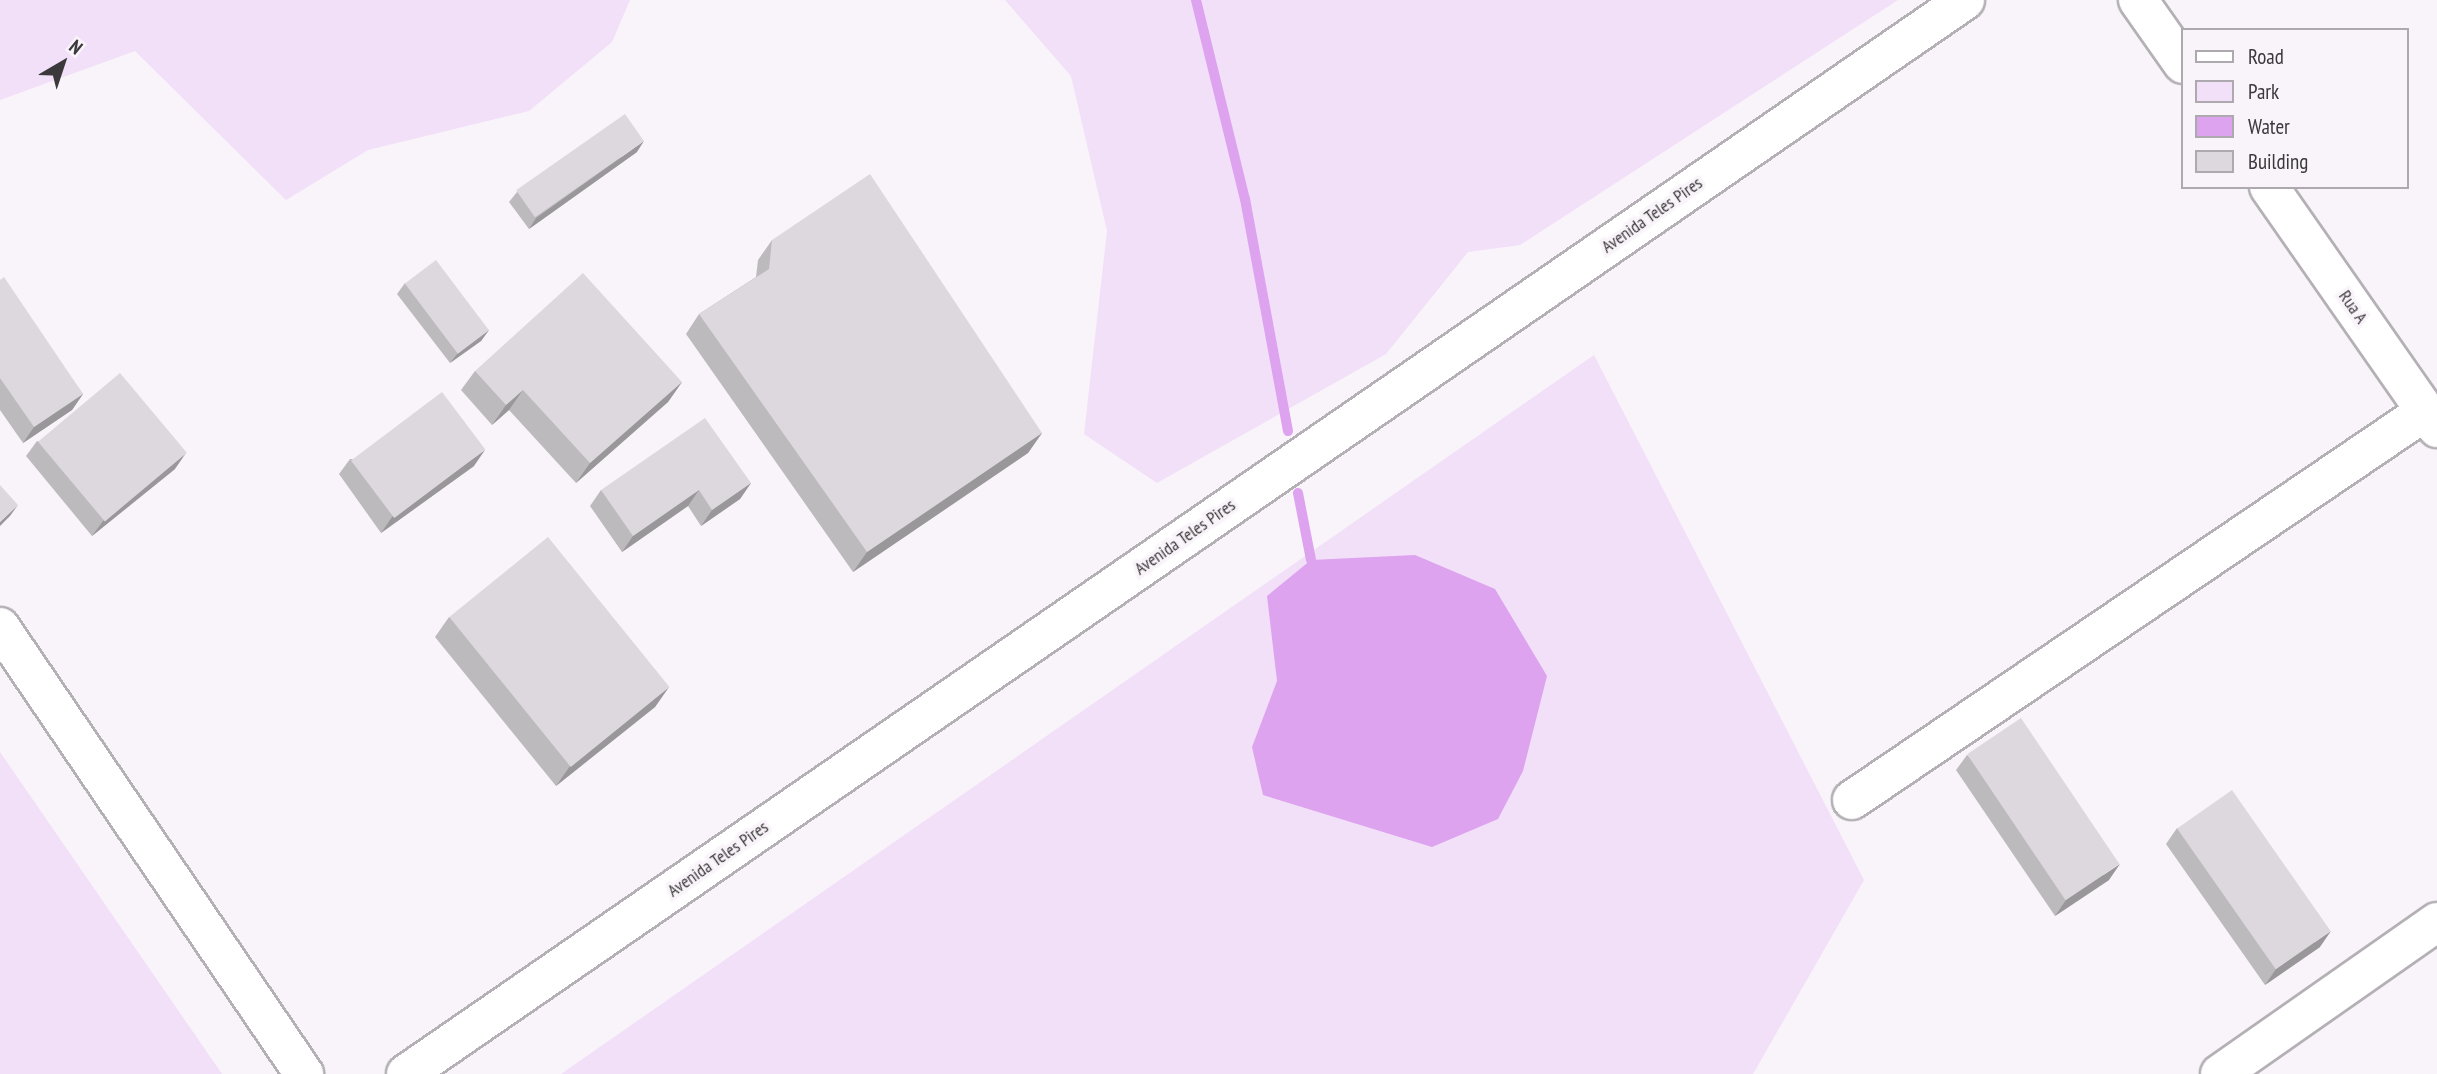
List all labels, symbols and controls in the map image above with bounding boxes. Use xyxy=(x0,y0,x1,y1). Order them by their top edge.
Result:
north arrow xyxy=(28,28,98,98)
legend xyxy=(2182,28,2409,189)
text: N xyxy=(65,34,88,59)
text: Road xyxy=(2248,43,2284,70)
text: Park xyxy=(2248,78,2279,105)
text: Water xyxy=(2248,113,2290,140)
text: Building xyxy=(2248,148,2308,175)
street label: Avenida Teles Pires xyxy=(1597,172,1707,258)
street label: Rua A xyxy=(2334,286,2372,328)
street label: Avenida Teles Pires xyxy=(1130,494,1240,580)
street label: Avenida Teles Pires xyxy=(663,816,773,902)

